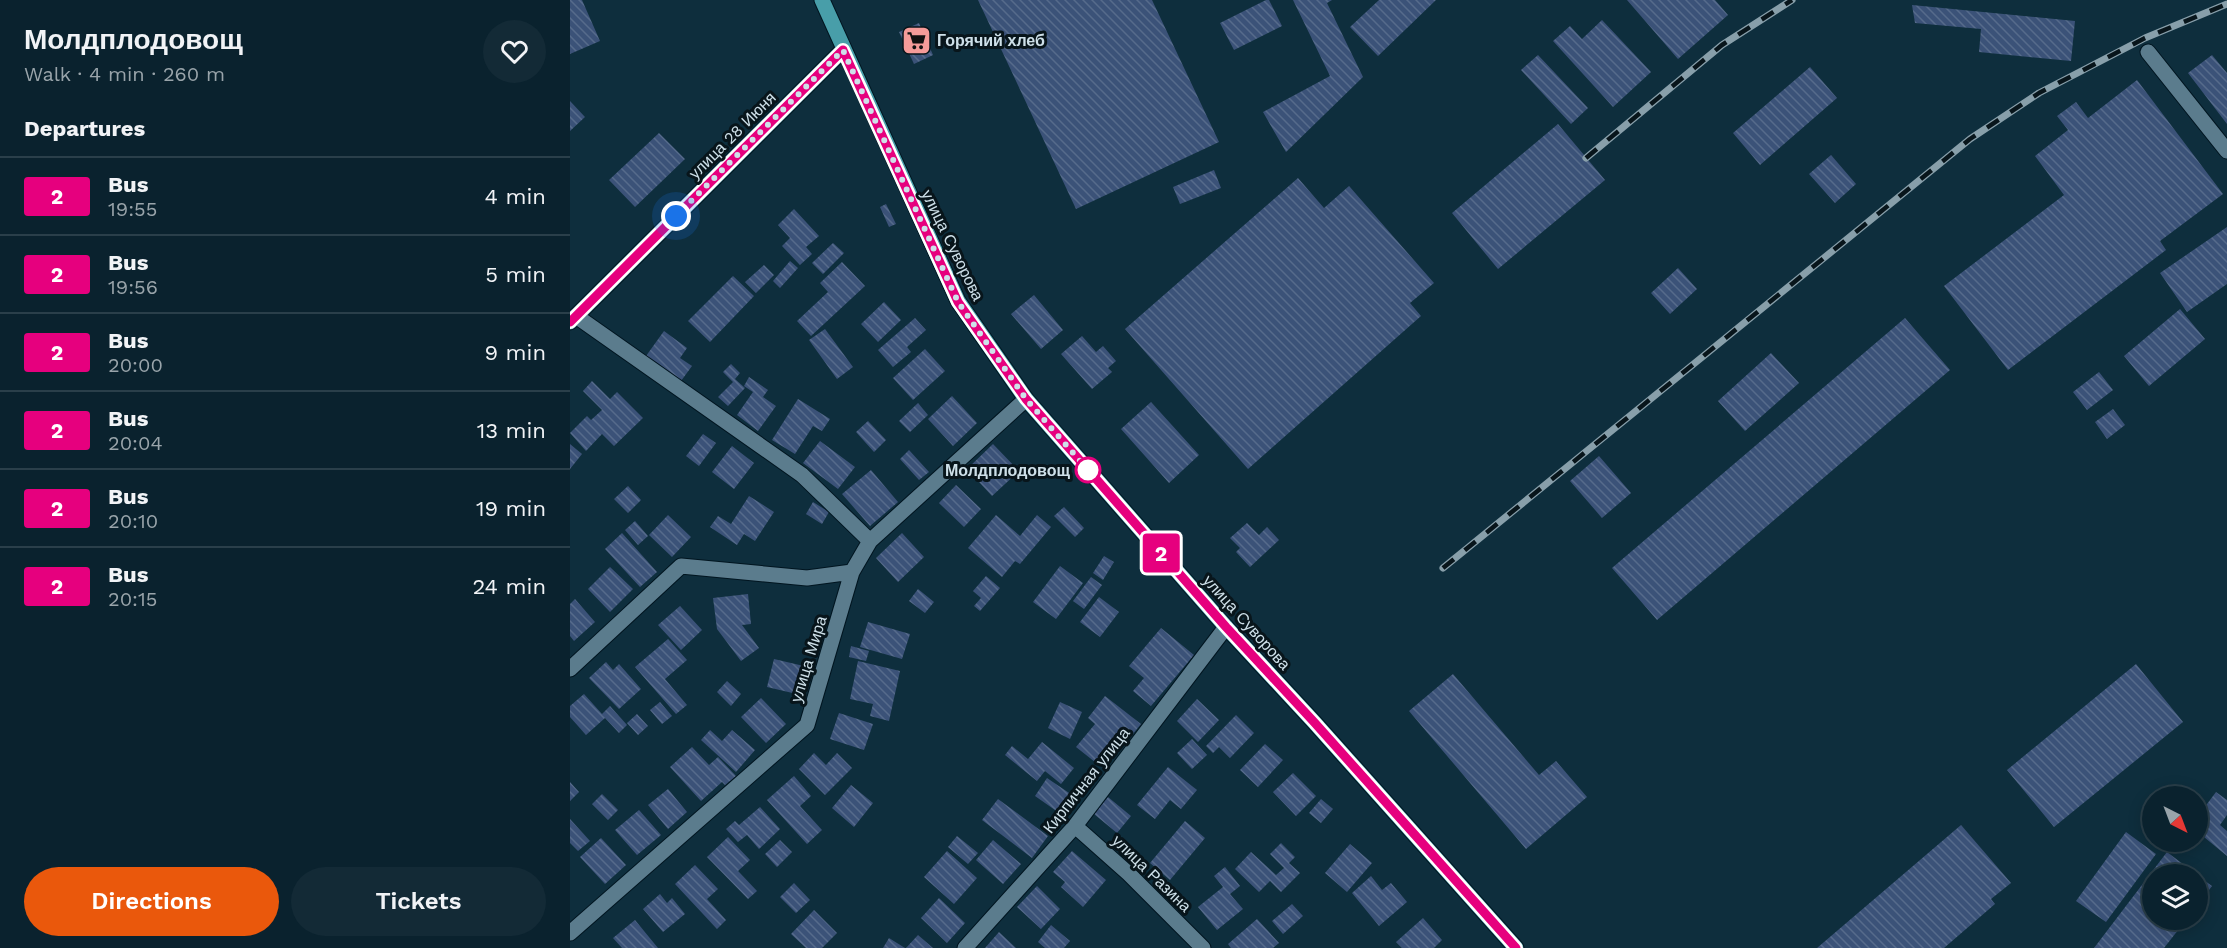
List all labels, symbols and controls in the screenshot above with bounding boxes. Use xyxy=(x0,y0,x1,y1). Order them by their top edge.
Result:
button: heart xyxy=(483,20,546,83)
text: Молдплодовощ xyxy=(24,23,243,56)
supermarket icon: Горячий хлеб xyxy=(900,24,932,56)
place label: Горячий хлеб xyxy=(937,31,1045,50)
text: Walk · 4 min · 260 m xyxy=(24,62,225,86)
street label: улица 28 Июня xyxy=(685,88,780,183)
text: Departures xyxy=(24,116,145,141)
text: Bus xyxy=(108,172,148,197)
text: 2 xyxy=(51,184,63,209)
text: 4 min xyxy=(485,184,546,209)
street label: улица Суворова xyxy=(917,187,988,304)
text: 19:55 xyxy=(108,197,157,221)
your location xyxy=(661,201,691,231)
text: Bus xyxy=(108,250,148,275)
text: 2 xyxy=(51,262,63,287)
text: 5 min xyxy=(485,262,546,287)
text: 19:56 xyxy=(108,275,158,299)
text: Bus xyxy=(108,328,148,353)
text: 2 xyxy=(51,340,63,365)
text: 9 min xyxy=(484,340,546,365)
text: 20:00 xyxy=(108,353,163,377)
text: Bus xyxy=(108,406,148,431)
text: 2 xyxy=(51,418,63,443)
text: 13 min xyxy=(477,418,546,443)
text: 20:04 xyxy=(108,431,163,455)
marker: Молдплодовощ xyxy=(1075,457,1101,483)
place label: Молдплодовощ xyxy=(945,461,1071,480)
text: Bus xyxy=(108,484,148,509)
text: 2 xyxy=(51,496,63,521)
text: 19 min xyxy=(476,496,546,521)
text: 20:10 xyxy=(108,509,158,533)
line badge: 2 xyxy=(1142,534,1180,572)
text: 2 xyxy=(1155,541,1167,566)
text: Bus xyxy=(108,562,148,587)
street label: улица Суворова xyxy=(1199,571,1294,674)
text: 2 xyxy=(51,574,63,599)
text: 24 min xyxy=(472,574,546,599)
text: 20:15 xyxy=(108,587,157,611)
street label: улица Мира xyxy=(786,613,831,705)
street label: Кирпичная улица xyxy=(1039,724,1134,837)
north arrow xyxy=(2142,786,2208,852)
map controls xyxy=(2142,786,2208,930)
street label: улица Разина xyxy=(1108,831,1195,916)
button: layers xyxy=(2142,864,2208,930)
button: Directions xyxy=(24,867,279,936)
button: Tickets xyxy=(291,867,546,936)

